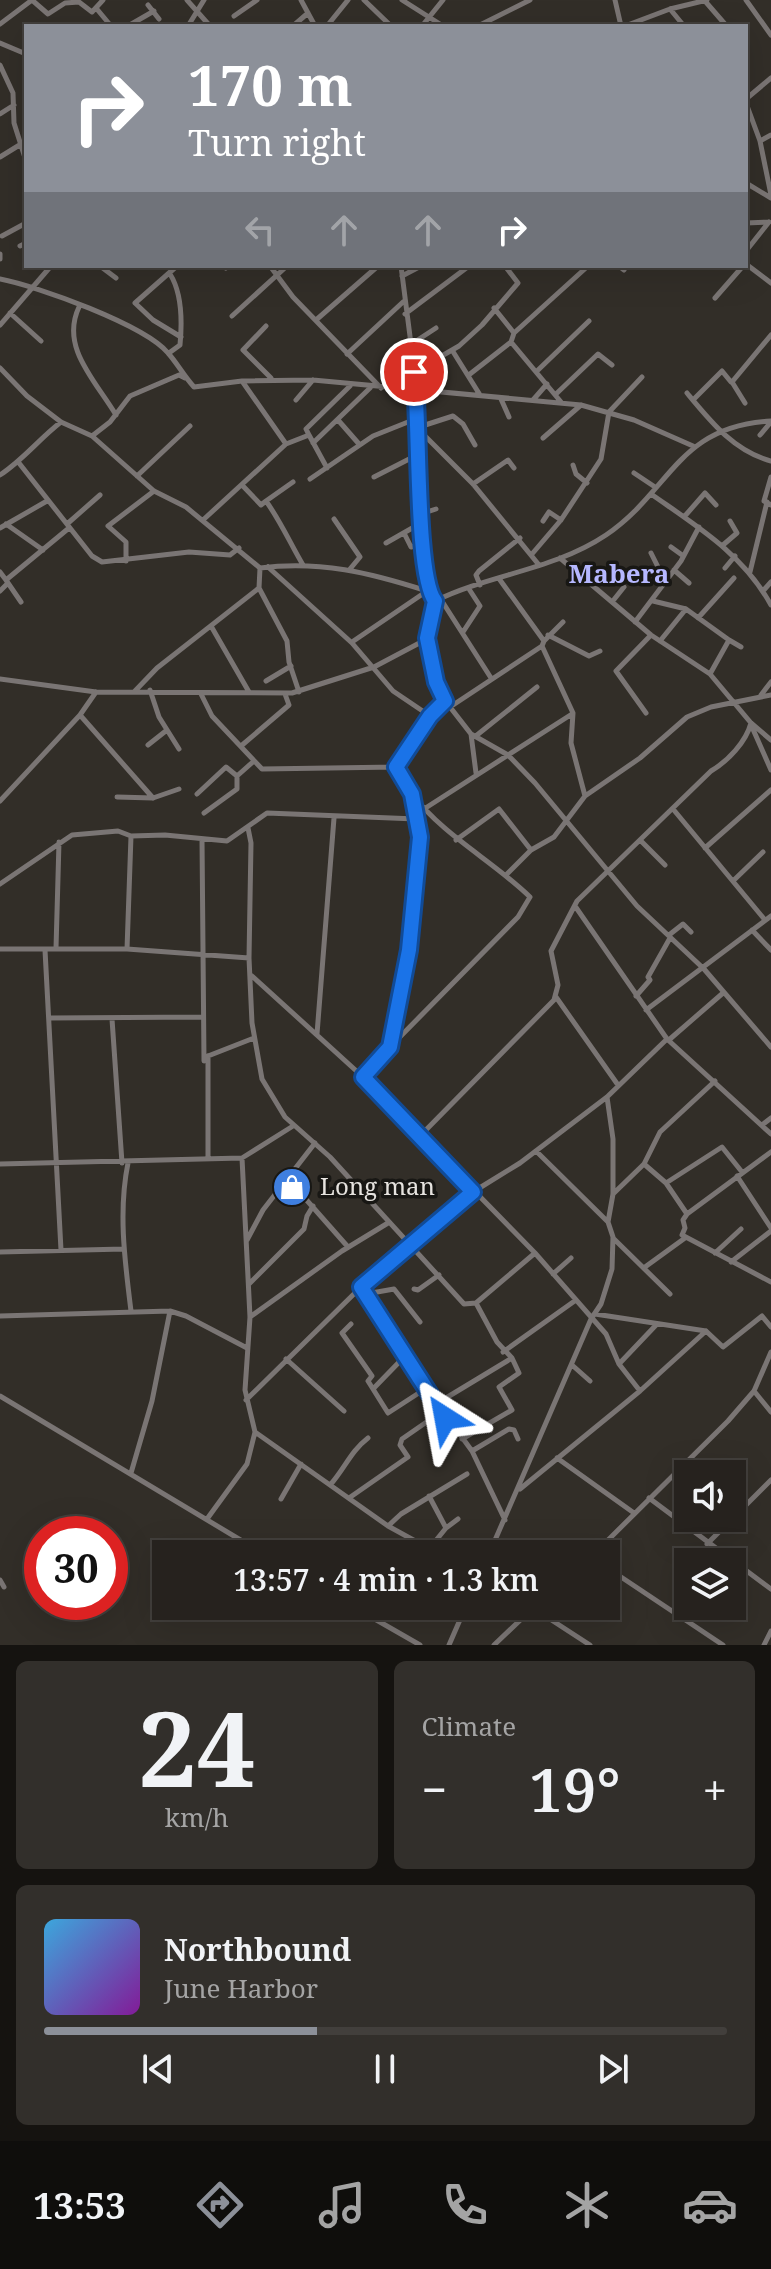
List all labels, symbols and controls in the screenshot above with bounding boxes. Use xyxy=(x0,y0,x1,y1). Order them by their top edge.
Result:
text: 170 m xyxy=(188,46,353,122)
icon: right xyxy=(56,56,160,160)
text: Turn right xyxy=(188,118,366,167)
icon: left xyxy=(238,208,282,252)
icon: ahead xyxy=(322,208,366,252)
icon: ahead xyxy=(406,208,450,252)
icon: right xyxy=(490,208,534,252)
pin xyxy=(380,338,448,406)
icon: arrive xyxy=(392,350,436,394)
district label: Mabera xyxy=(569,555,669,591)
shop icon: Long man xyxy=(271,1166,313,1208)
place label: Long man xyxy=(320,1169,435,1202)
position arrow xyxy=(403,1376,487,1460)
map controls xyxy=(674,1460,746,1620)
button: sound xyxy=(674,1460,746,1532)
speed limit sign: 30 xyxy=(24,1516,128,1620)
button: layers xyxy=(674,1548,746,1620)
text: 13:57 · 4 min · 1.3 km xyxy=(233,1559,539,1600)
text: 24 xyxy=(138,1676,256,1817)
text: Climate xyxy=(422,1708,516,1744)
text: 19° xyxy=(529,1748,620,1830)
text: − xyxy=(422,1759,447,1819)
text: + xyxy=(702,1759,727,1819)
text: km/h xyxy=(165,1799,229,1835)
text: Northbound xyxy=(164,1929,351,1970)
text: June Harbor xyxy=(164,1970,318,2006)
icon: previous xyxy=(136,2047,180,2091)
icon: pause xyxy=(363,2047,407,2091)
icon: next xyxy=(591,2047,635,2091)
icon: directions xyxy=(192,2177,248,2233)
icon: music xyxy=(314,2177,370,2233)
icon: phone xyxy=(437,2177,493,2233)
icon: climate xyxy=(559,2177,615,2233)
icon: car xyxy=(682,2177,738,2233)
text: 13:53 xyxy=(33,2181,126,2230)

